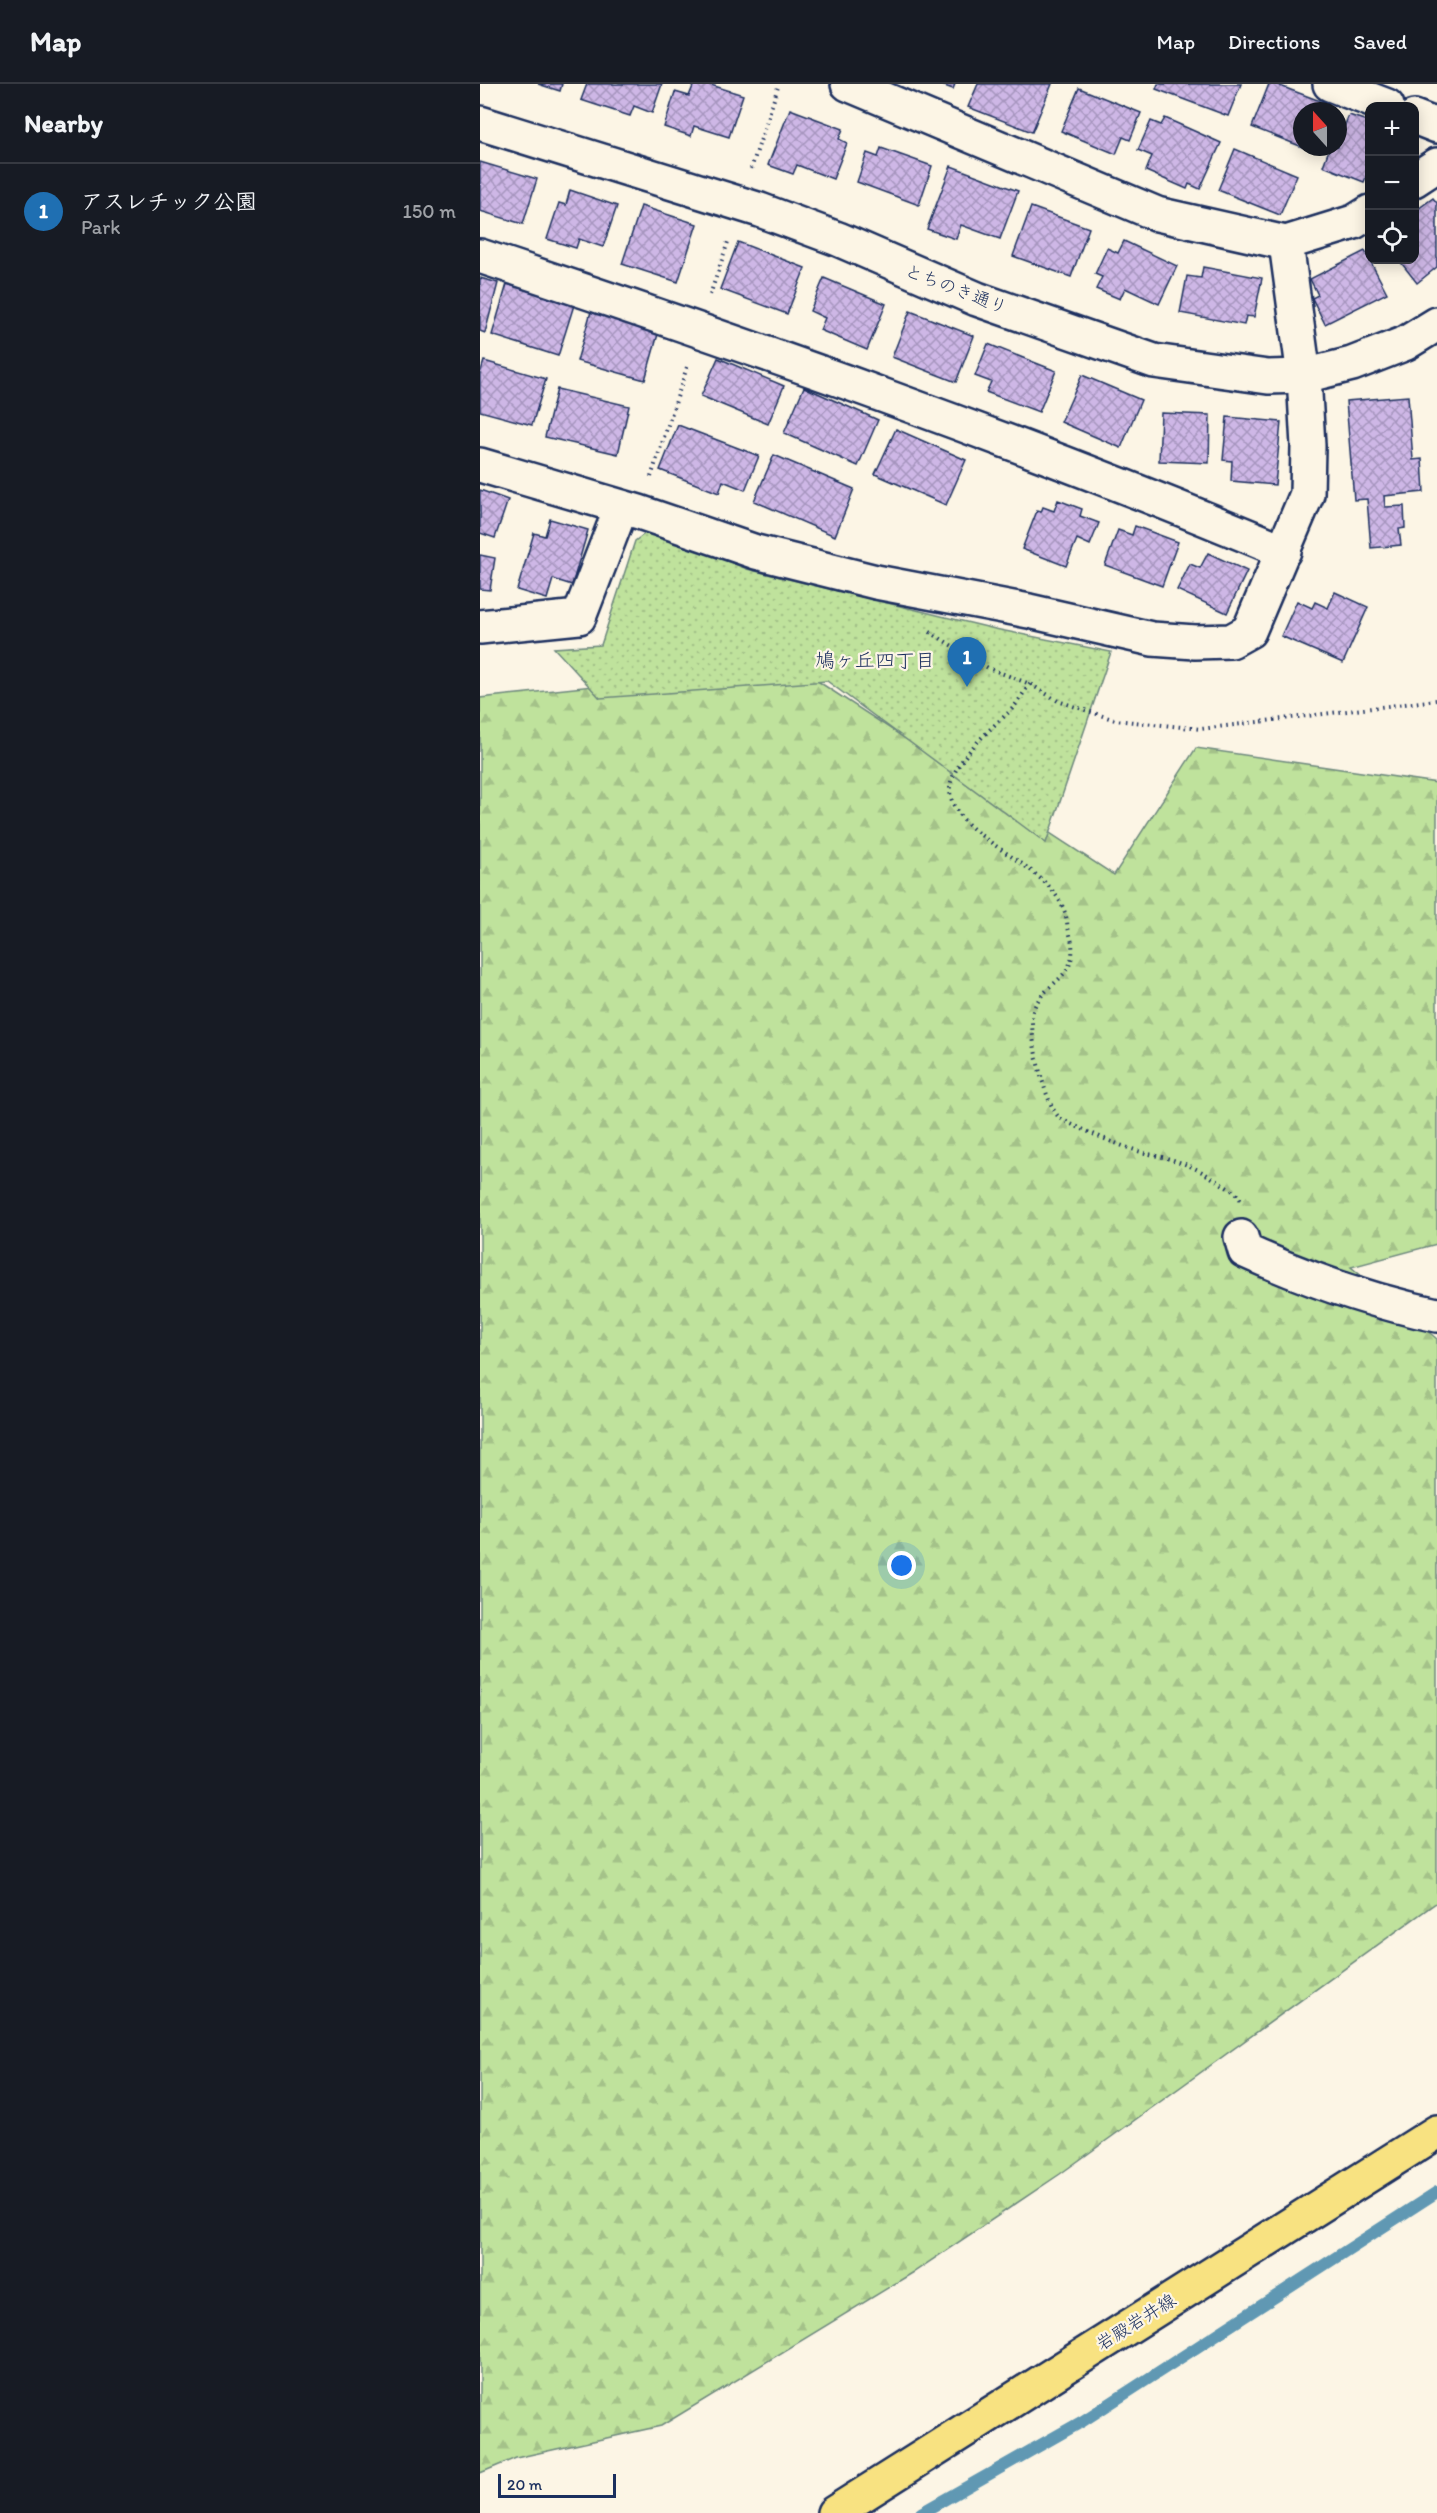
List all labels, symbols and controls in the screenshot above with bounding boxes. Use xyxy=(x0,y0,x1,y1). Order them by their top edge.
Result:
text: Map xyxy=(30,24,81,58)
text: Map xyxy=(1157,29,1195,54)
text: Directions xyxy=(1228,29,1320,54)
text: Saved xyxy=(1353,29,1407,54)
north arrow xyxy=(1293,102,1347,156)
map controls xyxy=(1365,102,1419,264)
button: + xyxy=(1365,102,1419,156)
text: Nearby xyxy=(24,107,103,139)
button: − xyxy=(1365,156,1419,210)
text: アスレチック公園 xyxy=(81,188,257,215)
text: 1 xyxy=(39,199,48,223)
text: 150 m xyxy=(403,199,456,223)
button: locate xyxy=(1365,210,1419,264)
text: Park xyxy=(81,215,120,239)
street label: とちのき通り xyxy=(902,259,1010,319)
pin: 1 xyxy=(948,638,986,687)
district label: 鳩ヶ丘四丁目 xyxy=(815,648,935,672)
your location xyxy=(887,1551,916,1580)
street label: 岩殿岩井線 xyxy=(1092,2289,1180,2355)
scale bar xyxy=(498,2471,616,2498)
text: 20 m xyxy=(507,2475,542,2494)

